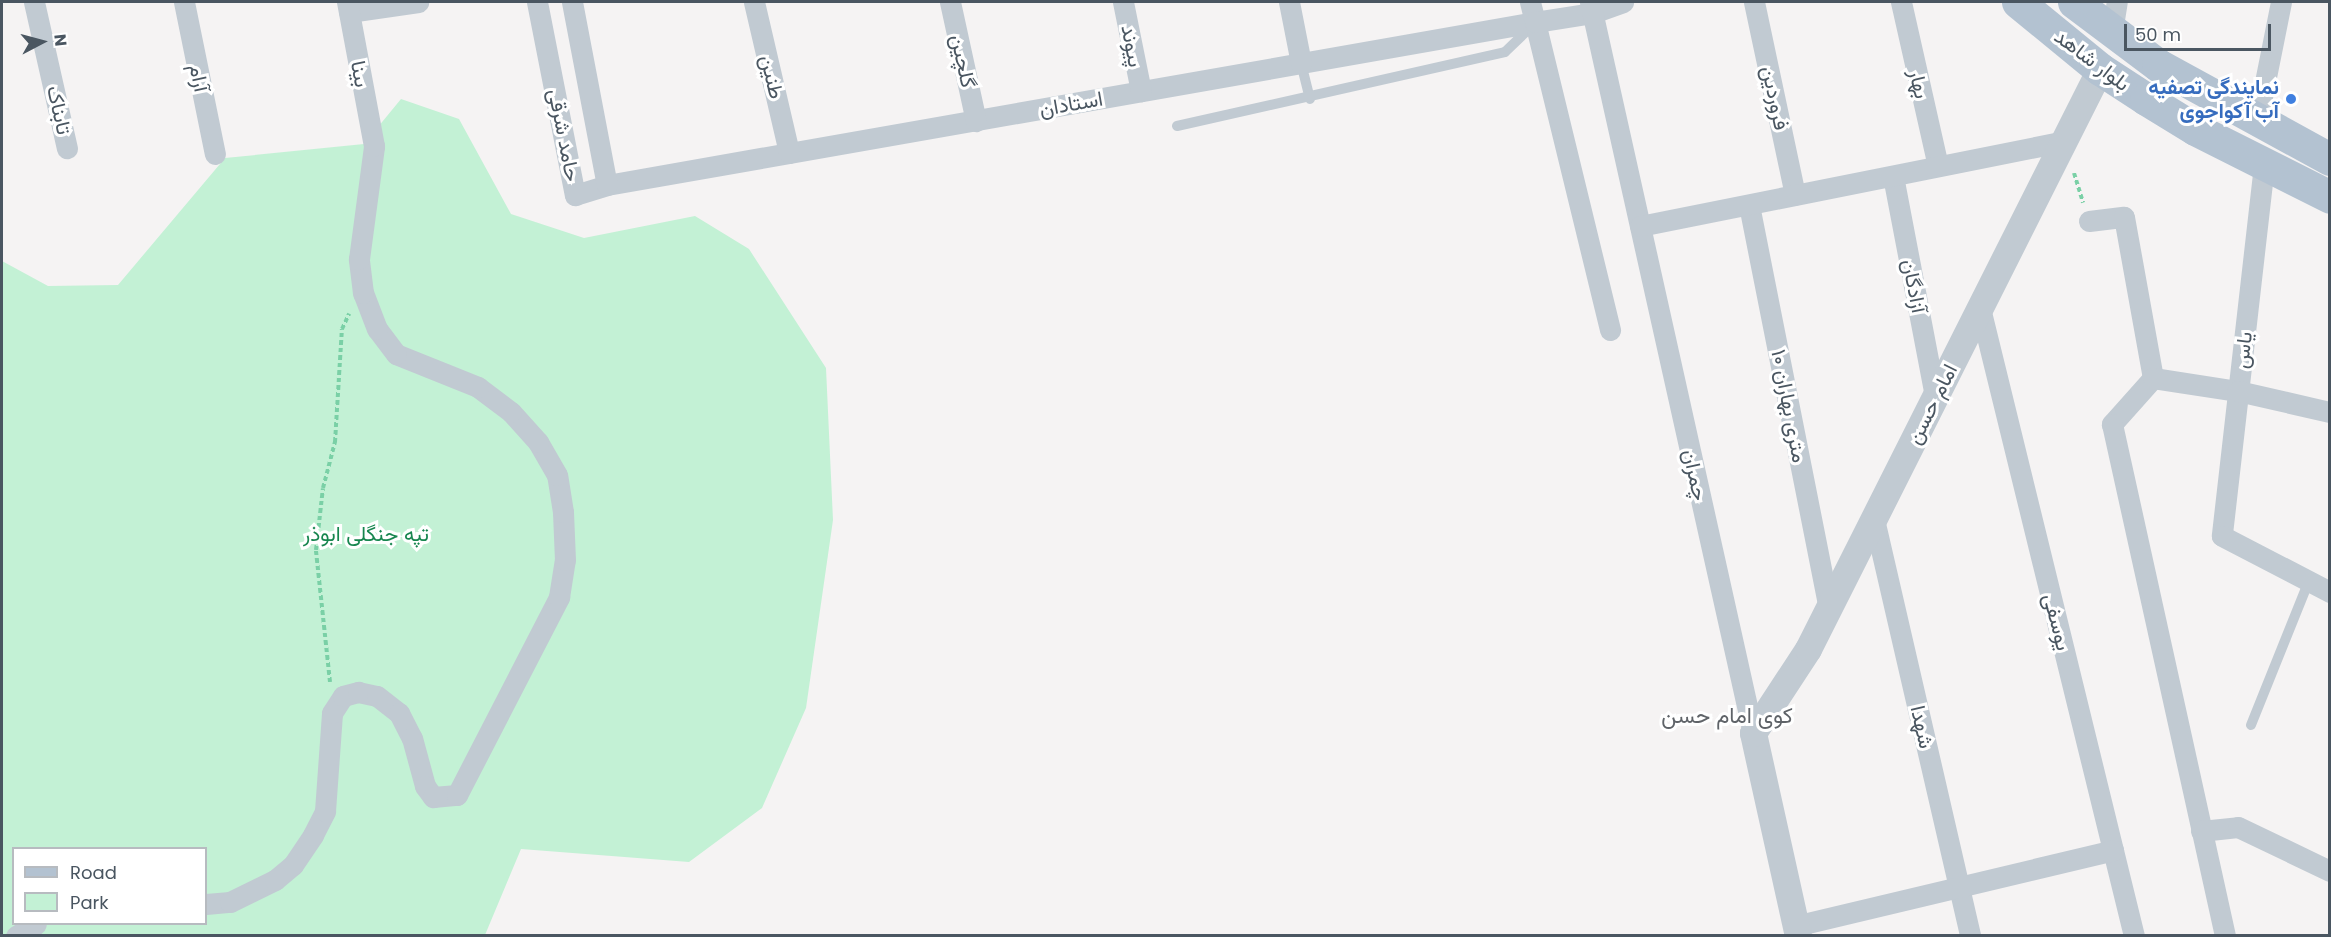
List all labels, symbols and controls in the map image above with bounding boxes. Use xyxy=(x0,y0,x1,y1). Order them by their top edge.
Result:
north arrow xyxy=(12,12,72,72)
scale bar xyxy=(2127,12,2274,50)
text: 50 m xyxy=(2135,22,2181,47)
street label: پیوند xyxy=(1116,23,1148,69)
street label: بلوار شاهد xyxy=(2049,24,2135,96)
street label: گلچین xyxy=(945,32,981,90)
text: N xyxy=(48,33,72,47)
street label: طنین xyxy=(755,53,789,101)
street label: بینا xyxy=(345,59,375,89)
street label: آرام xyxy=(184,62,214,94)
street label: فروردین xyxy=(1756,64,1794,132)
street label: بهار xyxy=(1903,67,1935,101)
place label: نمایندگی تصفیه آب آکواجوی xyxy=(2148,74,2279,124)
street label: تابناک xyxy=(41,83,77,137)
street label: حامد شرقی xyxy=(543,86,585,184)
street label: استادان xyxy=(1037,86,1105,122)
marker: نمایندگی تصفیه آب آکواجوی xyxy=(2284,92,2298,106)
street label: آزادگان xyxy=(1896,257,1932,315)
street label: یاس xyxy=(2228,330,2258,370)
street label: ۱۰ متری بهاران xyxy=(1766,347,1812,465)
street label: امام حسن xyxy=(1901,360,1963,448)
street label: چمران xyxy=(1677,447,1713,503)
park label: تپه جنگلی ابوذر xyxy=(303,521,429,547)
street label: یوسفی xyxy=(2038,591,2076,653)
district label: کوی امام حسن xyxy=(1661,703,1793,729)
street label: شهدا xyxy=(1905,703,1939,751)
legend xyxy=(12,847,207,925)
text: Road xyxy=(70,860,117,885)
text: Park xyxy=(70,890,109,915)

